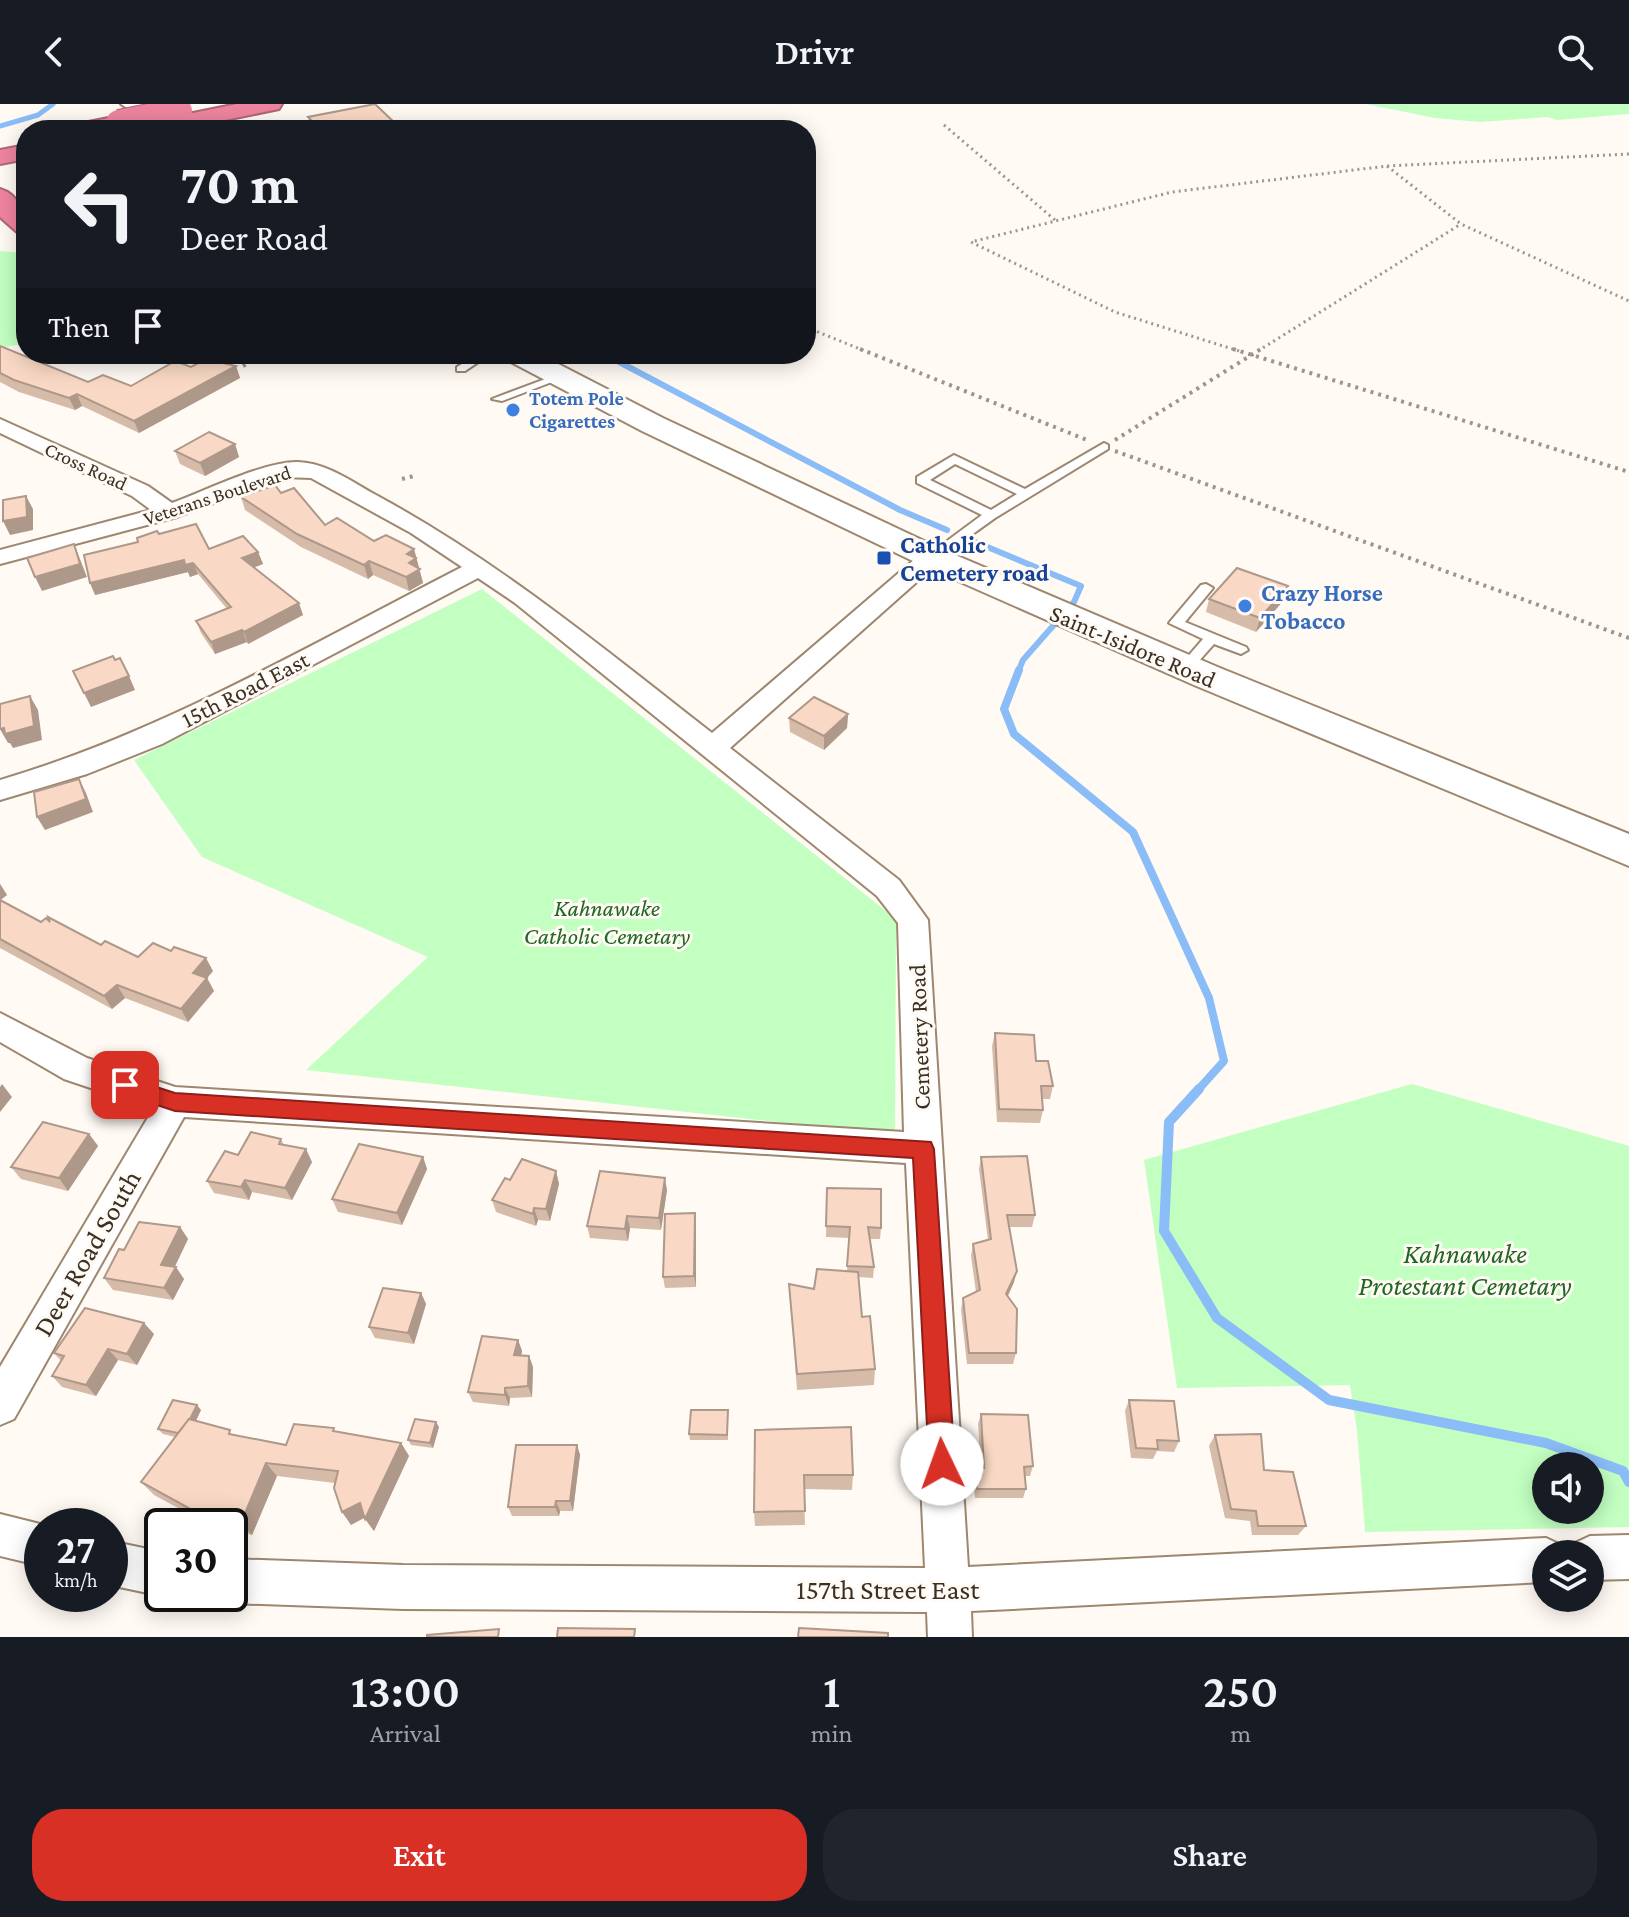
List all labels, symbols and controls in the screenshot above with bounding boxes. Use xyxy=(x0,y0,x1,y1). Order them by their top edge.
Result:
icon: back xyxy=(32,30,76,74)
icon: search xyxy=(1553,30,1597,74)
text: Drivr xyxy=(775,32,854,72)
icon: left xyxy=(48,152,152,256)
text: 70 m xyxy=(180,153,299,215)
text: Deer Road xyxy=(180,218,328,258)
icon: arrive xyxy=(126,304,170,348)
text: Then xyxy=(48,310,110,343)
place label: Totem Pole Cigarettes xyxy=(529,387,624,432)
marker: Totem Pole Cigarettes xyxy=(504,401,522,419)
street label: Cross Road xyxy=(41,437,131,495)
street label: Veterans Boulevard xyxy=(140,461,294,529)
place label: Catholic Cemetery road xyxy=(900,531,1049,586)
marker: Catholic Cemetery road xyxy=(875,549,893,567)
place label: Crazy Horse Tobacco xyxy=(1261,579,1383,634)
marker: Crazy Horse Tobacco xyxy=(1236,597,1254,615)
street label: Saint-Isidore Road xyxy=(1046,599,1220,693)
street label: 15th Road East xyxy=(177,645,314,733)
park label: Kahnawake Catholic Cemetary xyxy=(524,894,690,949)
street label: Cemetery Road xyxy=(903,963,935,1110)
pin xyxy=(91,1051,159,1119)
icon: arrive xyxy=(103,1063,147,1107)
street label: Deer Road South xyxy=(27,1164,147,1342)
park label: Kahnawake Protestant Cemetary xyxy=(1358,1238,1572,1301)
position arrow xyxy=(900,1422,984,1506)
map controls xyxy=(1532,1452,1604,1612)
button: sound xyxy=(1532,1452,1604,1524)
speed limit sign: 30 xyxy=(144,1508,248,1612)
text: 27 xyxy=(57,1527,95,1572)
button: layers xyxy=(1532,1540,1604,1612)
text: km/h xyxy=(54,1569,98,1591)
street label: 157th Street East xyxy=(796,1574,980,1605)
text: 13:00 xyxy=(351,1664,460,1717)
text: 1 xyxy=(823,1664,840,1717)
text: 250 xyxy=(1203,1664,1278,1717)
text: Arrival xyxy=(370,1719,441,1748)
text: min xyxy=(811,1719,852,1748)
text: m xyxy=(1230,1719,1251,1748)
button: Exit xyxy=(32,1809,807,1901)
button: Share xyxy=(823,1809,1597,1901)

